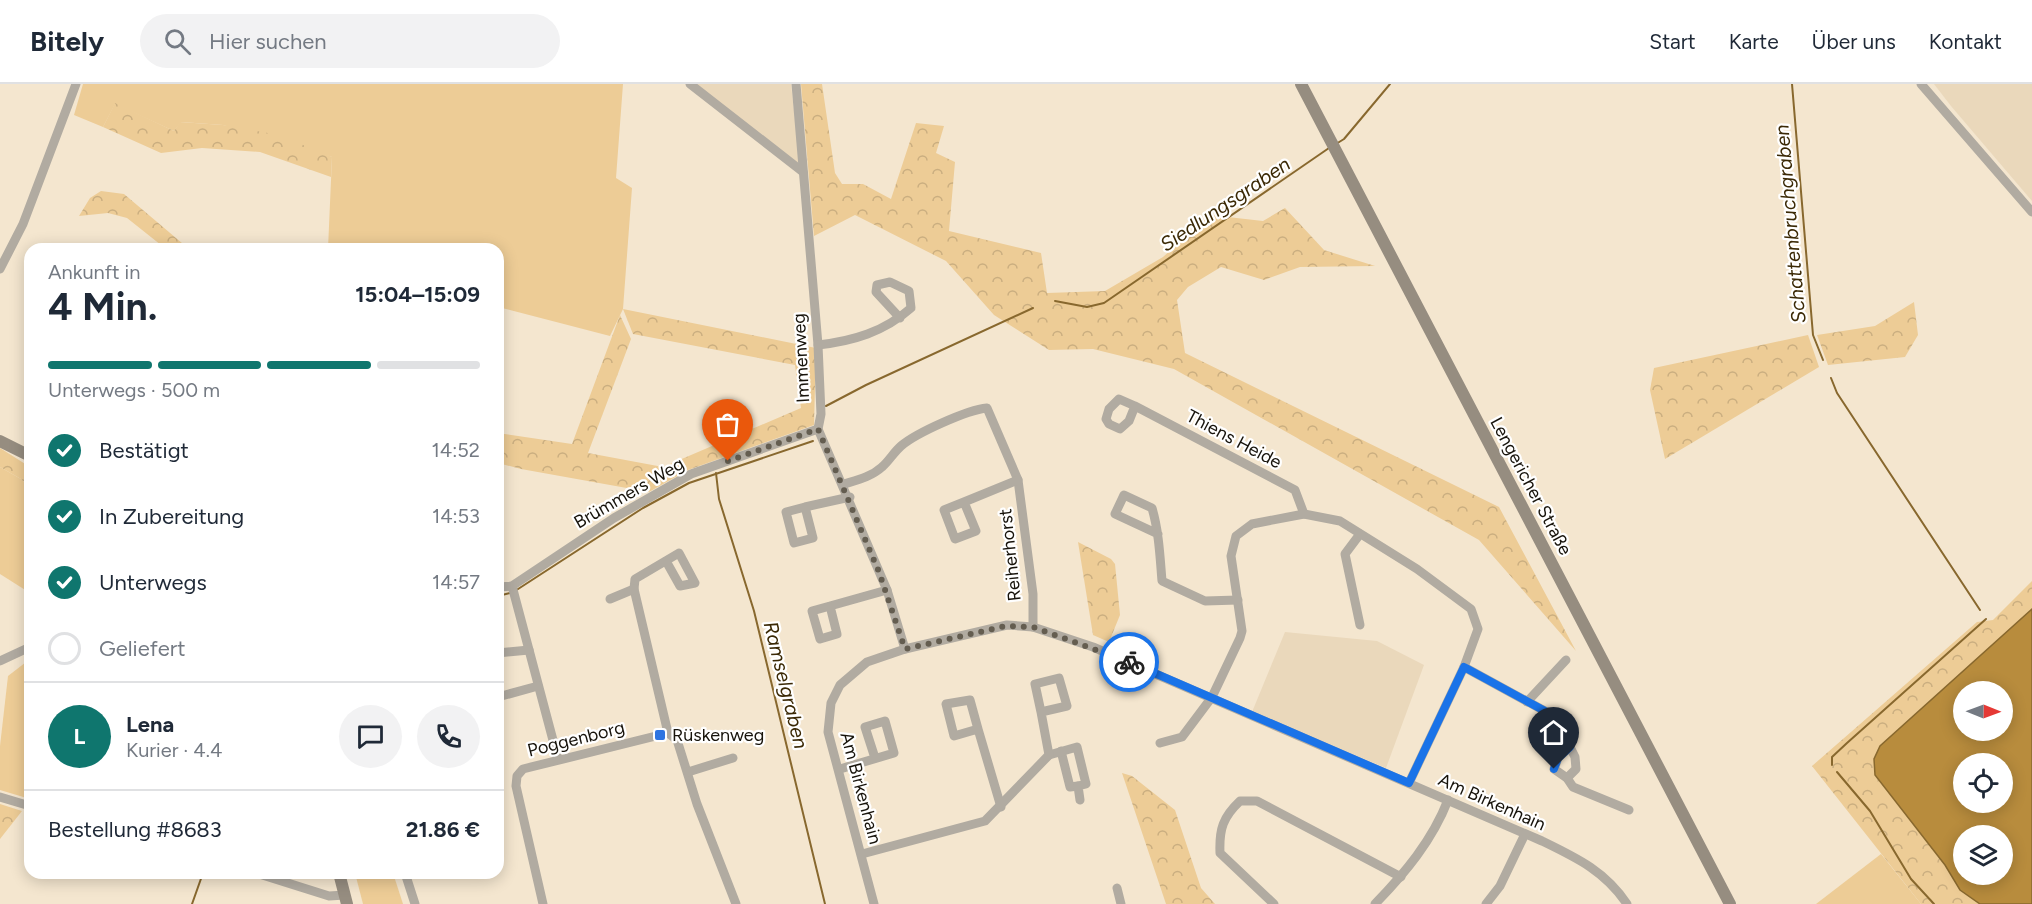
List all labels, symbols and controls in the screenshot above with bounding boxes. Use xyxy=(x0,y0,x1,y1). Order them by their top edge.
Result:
search box xyxy=(140,14,560,68)
text: Bitely xyxy=(30,24,104,58)
icon: search xyxy=(161,25,194,58)
text: Hier suchen xyxy=(209,28,327,55)
text: Start xyxy=(1649,29,1696,54)
text: Karte xyxy=(1729,29,1779,54)
text: Über uns xyxy=(1812,29,1896,54)
text: Kontakt xyxy=(1929,29,2002,54)
water label: Schattenbruchgraben xyxy=(1769,124,1811,324)
water label: Siedlungsgraben xyxy=(1155,152,1295,256)
text: Ankunft in xyxy=(48,260,140,284)
text: 15:04–15:09 xyxy=(355,281,480,308)
text: 4 Min. xyxy=(48,283,157,330)
street label: Immenweg xyxy=(788,313,814,403)
text: Unterwegs · 500 m xyxy=(48,378,220,402)
pin xyxy=(702,399,753,461)
street label: Thiens Heide xyxy=(1183,405,1286,473)
icon: bag xyxy=(711,408,744,441)
street label: Lengericher Straße xyxy=(1485,413,1577,559)
icon: check xyxy=(48,434,81,467)
text: Bestätigt xyxy=(99,437,189,464)
text: 14:52 xyxy=(432,438,480,462)
street label: Brümmers Weg xyxy=(570,453,688,533)
icon: check xyxy=(48,500,81,533)
text: In Zubereitung xyxy=(99,503,244,530)
text: 14:53 xyxy=(432,504,480,528)
street label: Reiherhorst xyxy=(994,507,1026,602)
icon: check xyxy=(48,566,81,599)
text: Unterwegs xyxy=(99,569,207,596)
text: 14:57 xyxy=(432,570,480,594)
water label: Ramselgraben xyxy=(759,619,813,751)
courier xyxy=(1099,632,1159,692)
text: Geliefert xyxy=(99,635,186,662)
icon: bike xyxy=(1113,646,1146,679)
north arrow xyxy=(1953,681,2013,741)
map controls xyxy=(1953,681,2013,885)
button: chat xyxy=(339,705,402,768)
button: phone xyxy=(417,705,480,768)
pin xyxy=(1528,707,1579,769)
text: Lena xyxy=(126,711,174,738)
street label: Poggenborg xyxy=(525,716,627,762)
icon: home xyxy=(1537,716,1570,749)
text: L xyxy=(74,723,85,750)
place label: Rüskenweg xyxy=(672,724,764,746)
marker: Rüskenweg xyxy=(653,728,667,742)
street label: Am Birkenhain xyxy=(835,730,887,846)
text: Kurier · 4.4 xyxy=(126,738,222,762)
button: locate xyxy=(1953,753,2013,813)
street label: Am Birkenhain xyxy=(1435,769,1549,835)
text: Bestellung #8683 xyxy=(48,816,222,843)
text: 21.86 € xyxy=(406,816,480,843)
button: layers xyxy=(1953,825,2013,885)

